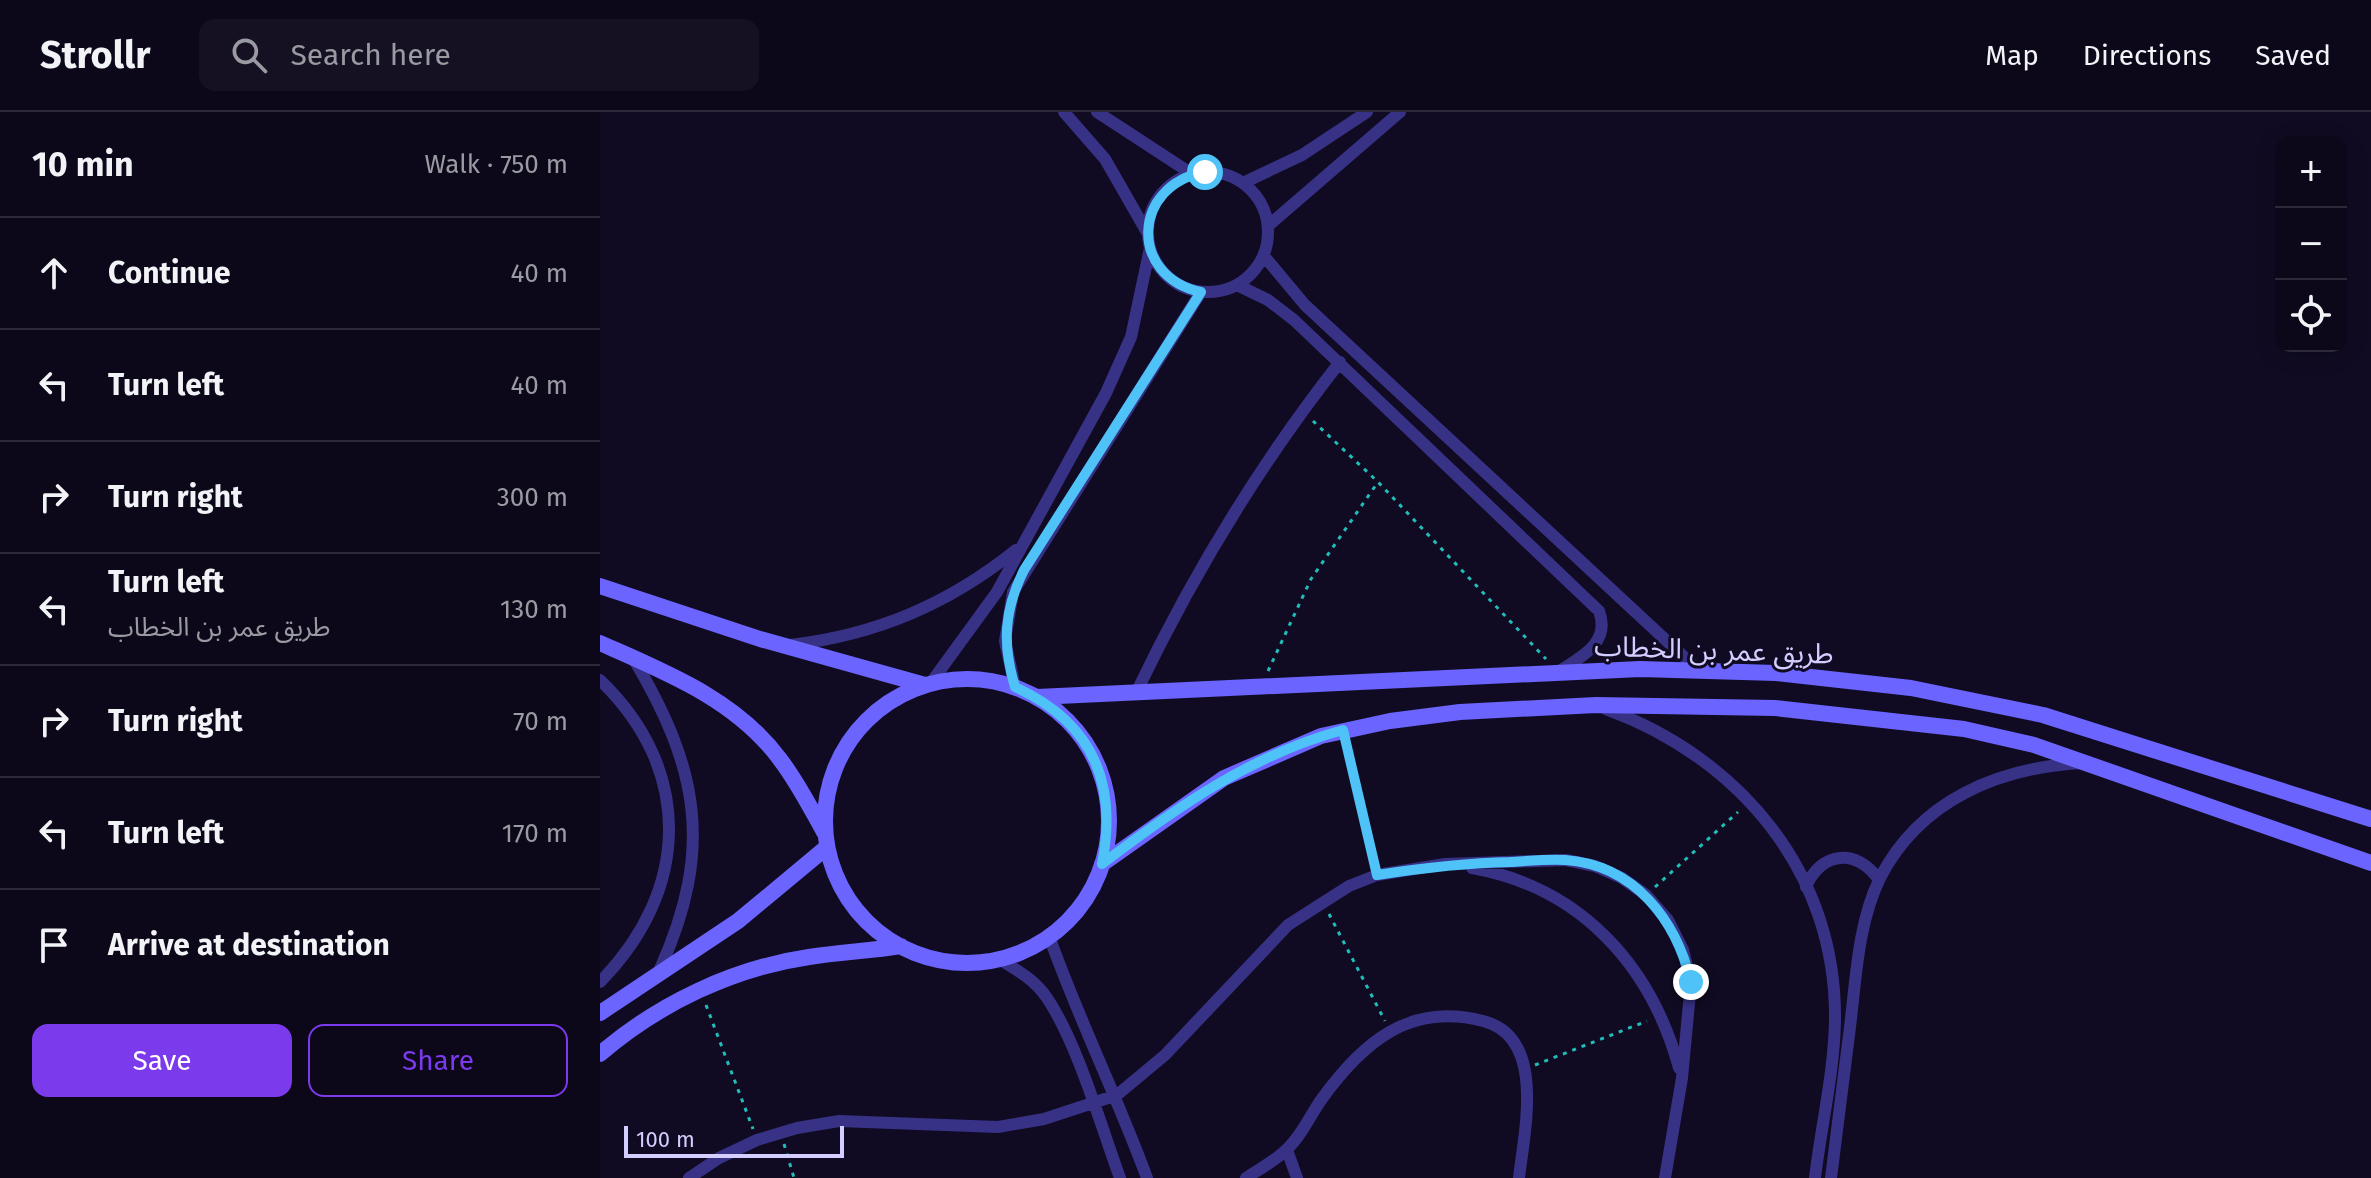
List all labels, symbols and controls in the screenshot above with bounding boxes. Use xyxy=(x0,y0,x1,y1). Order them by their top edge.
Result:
search box xyxy=(199,19,759,91)
text: Strollr xyxy=(40,32,151,78)
icon: search xyxy=(227,33,271,77)
text: Search here xyxy=(291,37,451,73)
text: Map xyxy=(1985,39,2039,72)
text: Directions xyxy=(2083,39,2211,72)
text: Saved xyxy=(2255,39,2331,72)
map controls xyxy=(2275,136,2347,352)
button: + xyxy=(2275,136,2347,208)
text: 10 min xyxy=(32,144,134,185)
text: Walk · 750 m xyxy=(425,149,568,180)
route start xyxy=(1187,154,1223,190)
button: − xyxy=(2275,208,2347,280)
icon: ahead xyxy=(32,251,76,295)
text: Continue xyxy=(108,255,231,291)
text: 40 m xyxy=(510,258,568,289)
button: locate xyxy=(2275,280,2347,352)
icon: left xyxy=(32,363,76,407)
text: Turn left xyxy=(108,367,224,403)
text: 40 m xyxy=(510,370,568,401)
icon: right xyxy=(32,475,76,519)
text: Turn right xyxy=(108,479,243,515)
text: 300 m xyxy=(497,482,568,513)
text: Turn left xyxy=(108,564,224,600)
icon: left xyxy=(32,587,76,631)
text: 130 m xyxy=(500,594,568,625)
text: طريق عمر بن الخطاب xyxy=(108,612,330,643)
street label: طريق عمر بن الخطاب xyxy=(1594,629,1834,672)
icon: right xyxy=(32,699,76,743)
text: Turn right xyxy=(108,703,243,739)
text: 70 m xyxy=(513,706,568,737)
icon: left xyxy=(32,811,76,855)
text: Turn left xyxy=(108,815,224,851)
text: 170 m xyxy=(502,818,568,849)
icon: arrive xyxy=(32,923,76,967)
text: Arrive at destination xyxy=(108,927,390,963)
route end xyxy=(1673,964,1709,1000)
button: Save xyxy=(32,1024,292,1097)
button: Share xyxy=(308,1024,568,1097)
scale bar xyxy=(624,1122,844,1158)
text: 100 m xyxy=(636,1126,695,1153)

